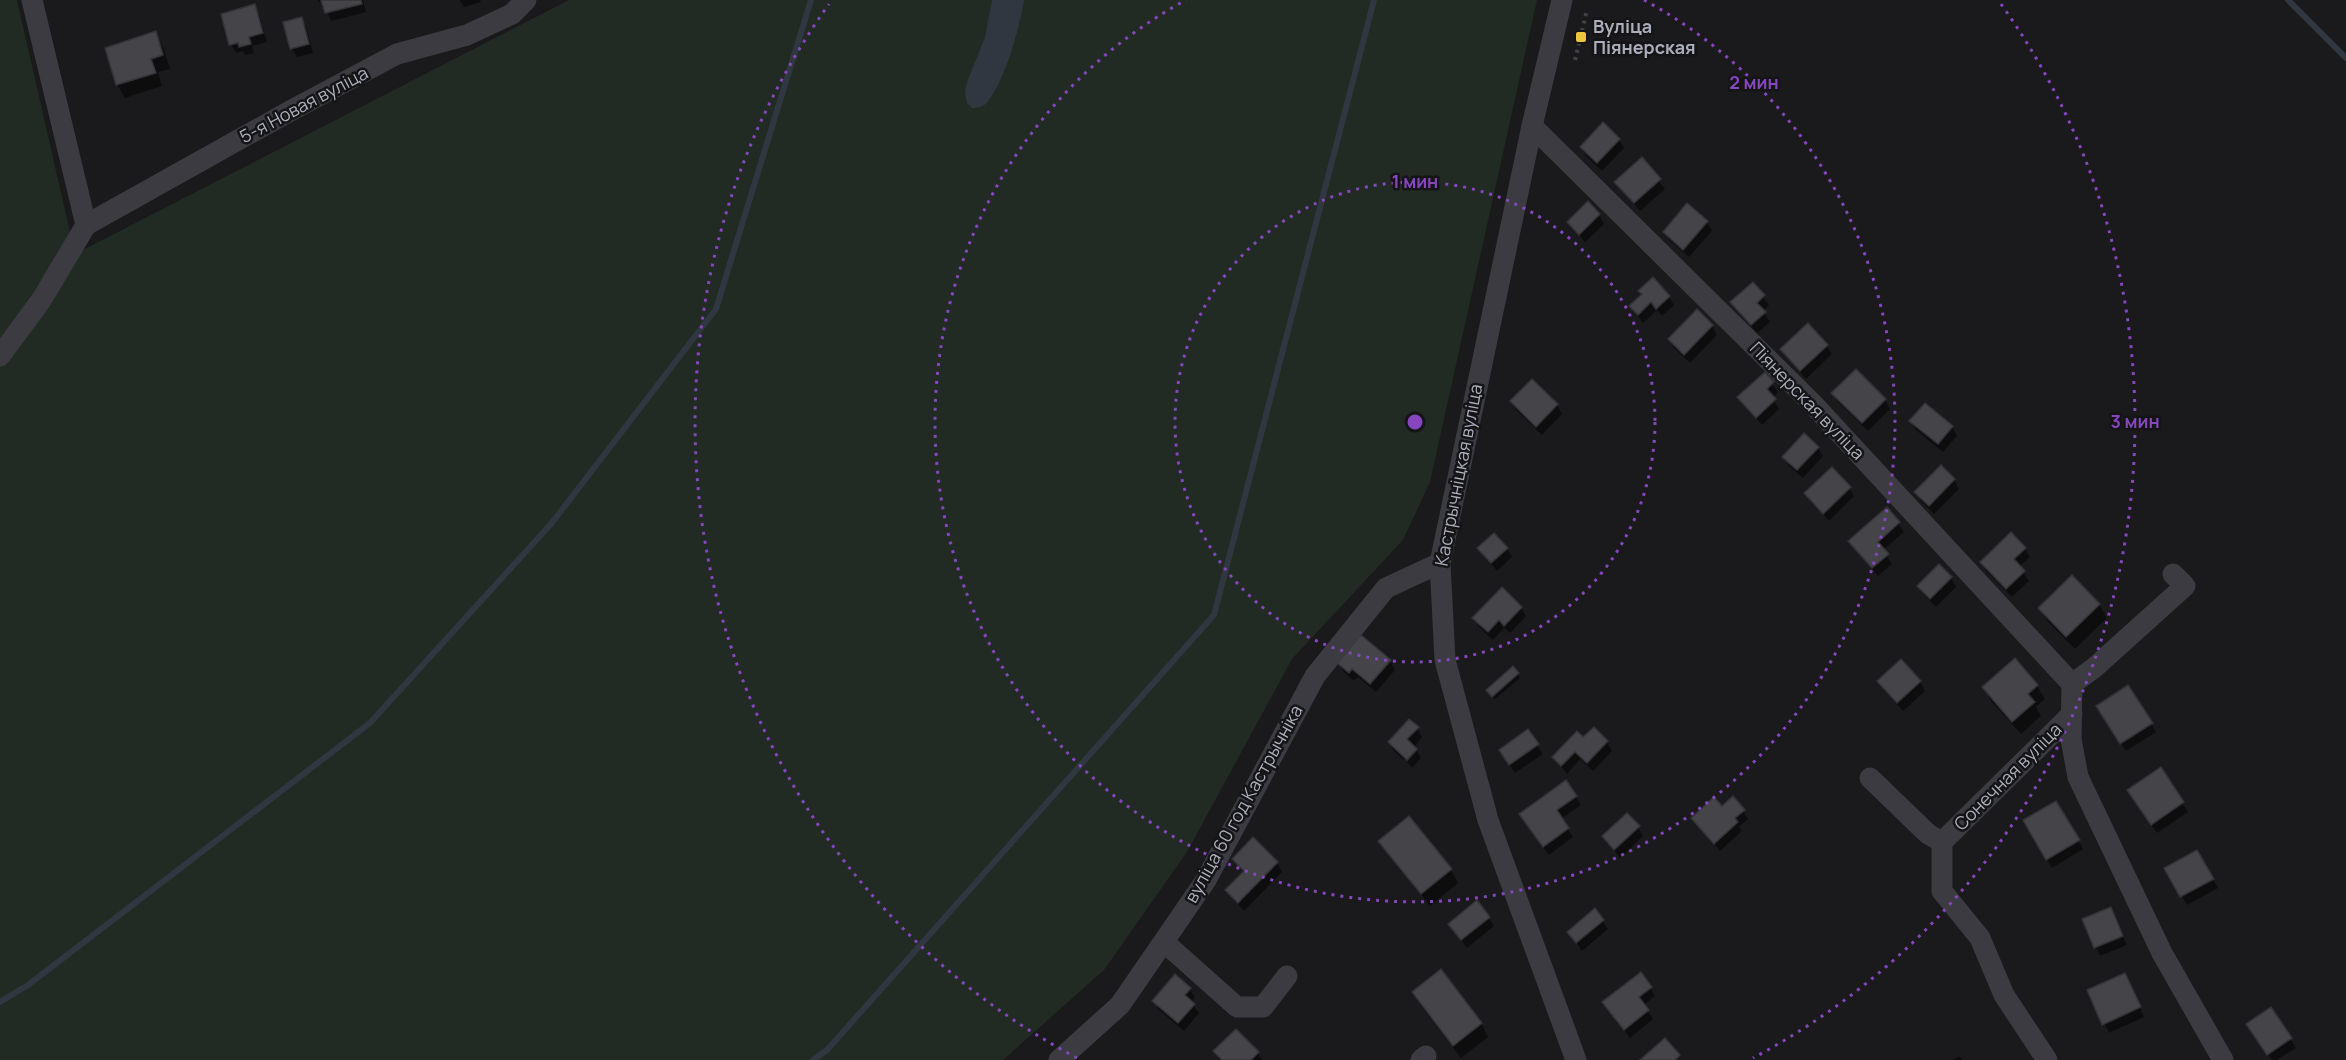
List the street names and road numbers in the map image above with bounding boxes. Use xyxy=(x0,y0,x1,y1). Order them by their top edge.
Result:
street label: 5-я Новая вуліца xyxy=(235,60,372,148)
street label: Піянерская вуліца xyxy=(1745,336,1870,464)
street label: Кастрычніцкая вуліца xyxy=(1429,382,1487,568)
street label: вуліца 60 год Кастрычніка xyxy=(1179,700,1308,907)
street label: Сонечная вуліца xyxy=(1948,717,2066,835)

